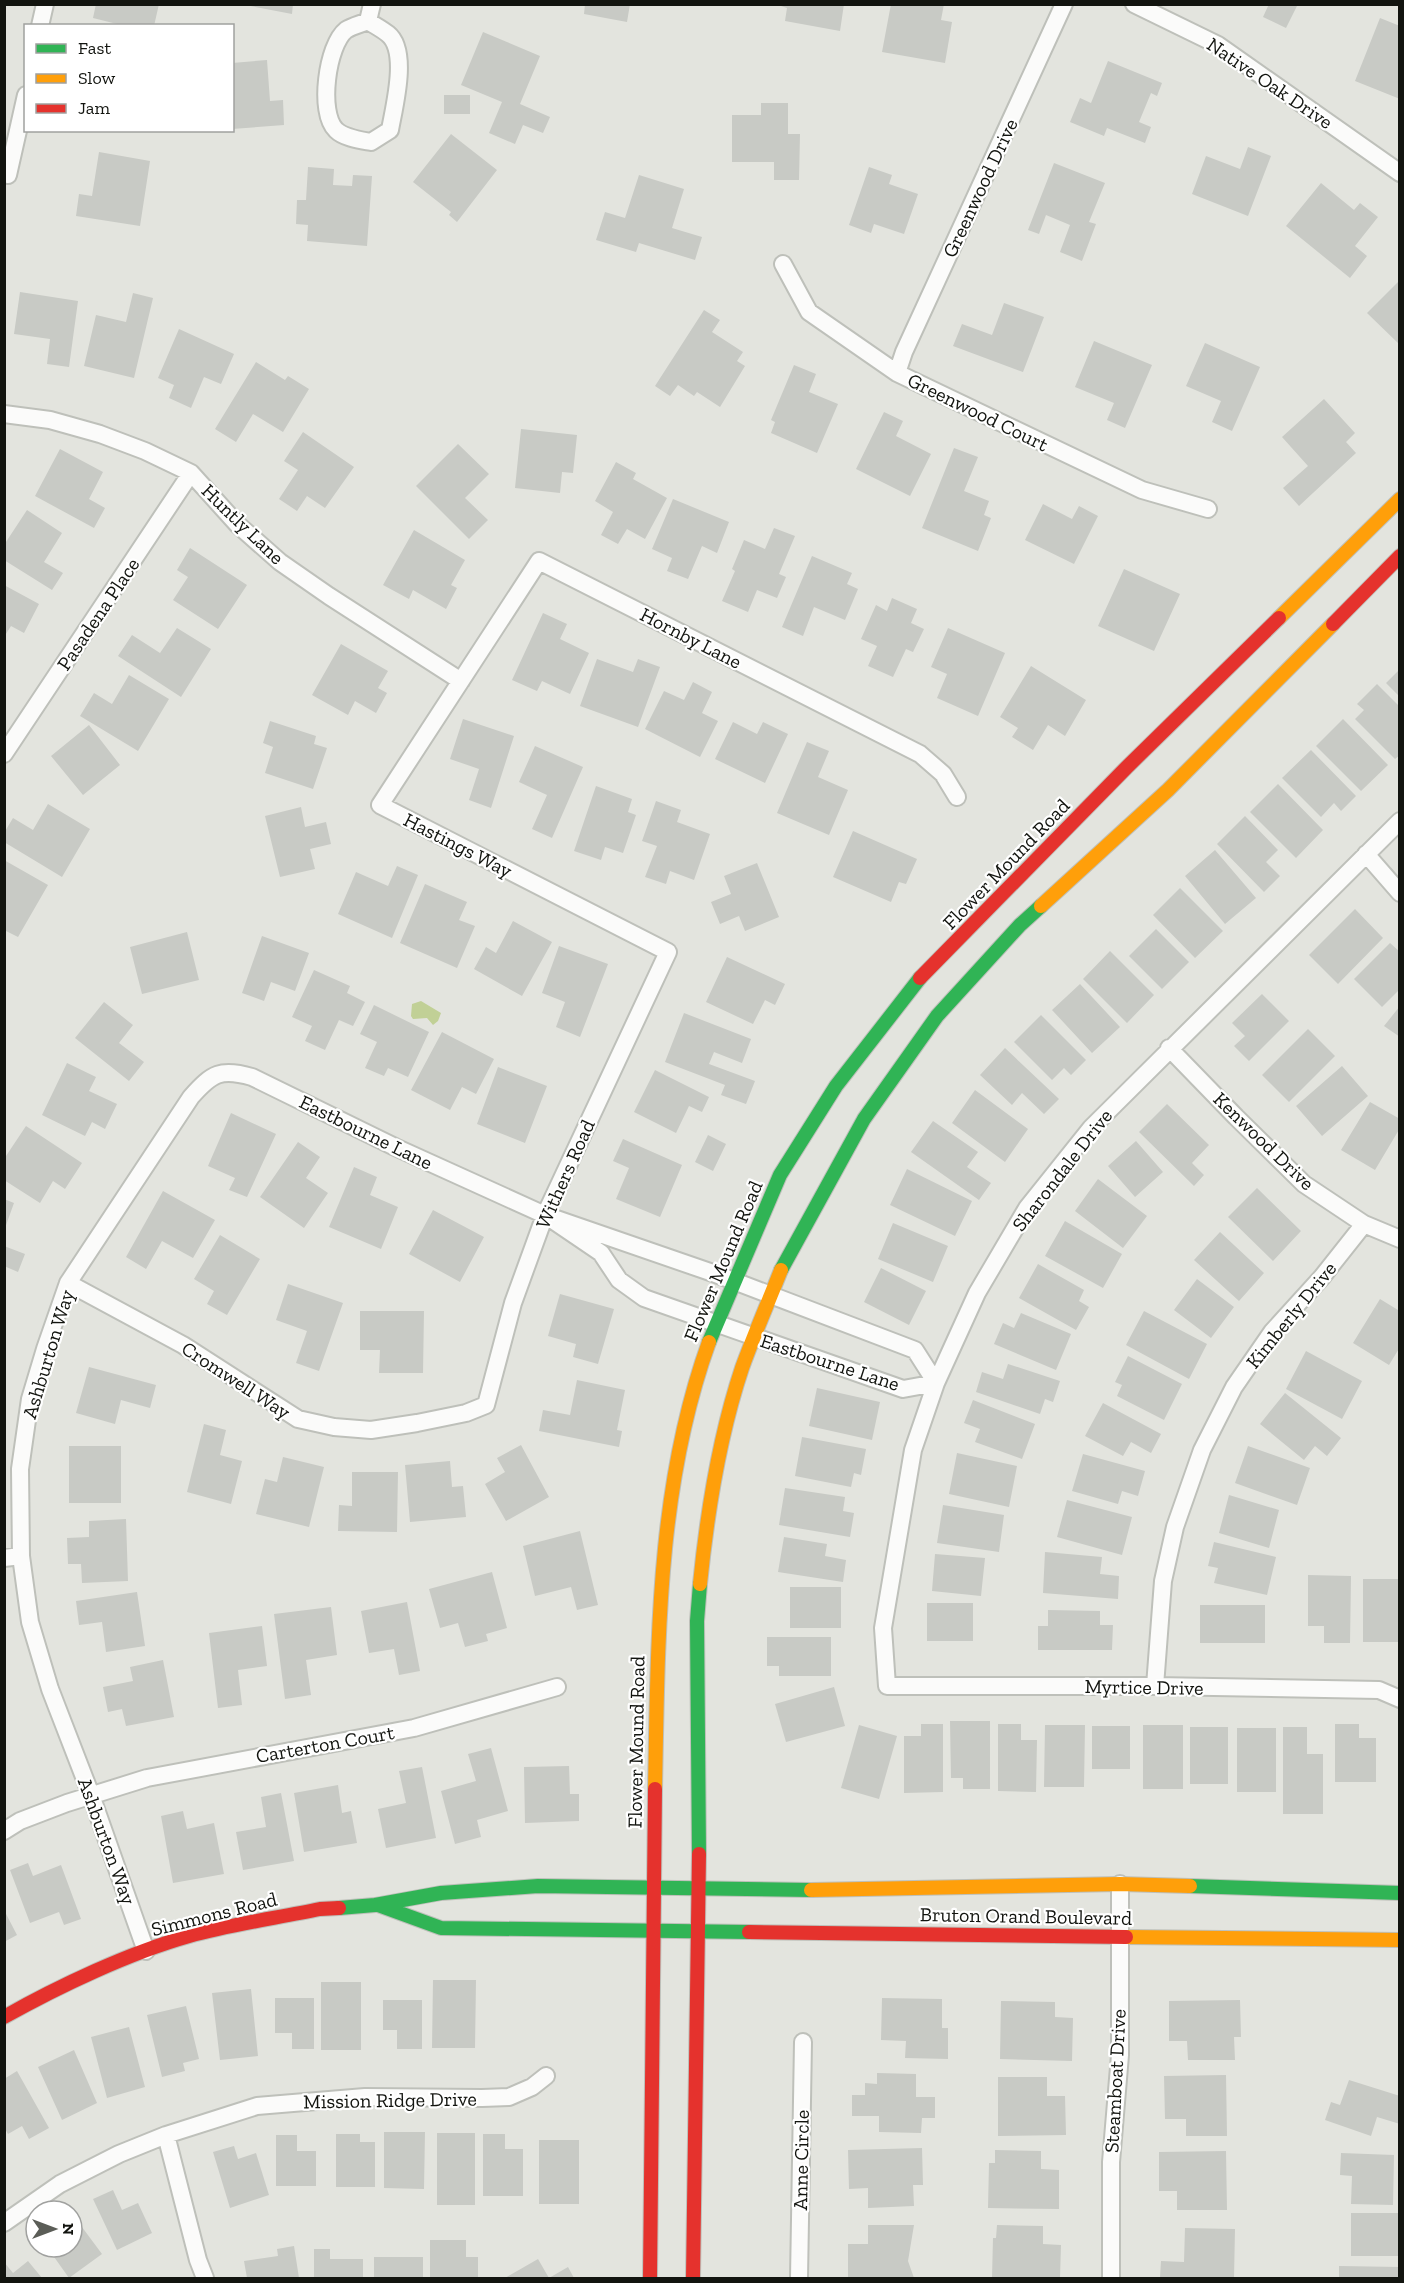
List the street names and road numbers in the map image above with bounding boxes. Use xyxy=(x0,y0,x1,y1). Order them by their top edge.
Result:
street label: Native Oak Drive xyxy=(1203,32,1337,134)
street label: Greenwood Drive xyxy=(937,115,1023,261)
street label: Greenwood Court xyxy=(904,368,1053,457)
street label: Huntly Lane xyxy=(197,479,289,569)
street label: Pasadena Place xyxy=(52,553,144,675)
street label: Hornby Lane xyxy=(636,602,746,674)
street label: Flower Mound Road xyxy=(938,794,1074,934)
street label: Hastings Way xyxy=(400,807,517,883)
street label: Kenwood Drive xyxy=(1208,1087,1320,1195)
street label: Eastbourne Lane xyxy=(296,1089,436,1175)
street label: Sharondale Drive xyxy=(1007,1104,1117,1236)
street label: Withers Road xyxy=(530,1116,600,1232)
street label: Flower Mound Road xyxy=(678,1177,768,1345)
street label: Kimberly Drive xyxy=(1241,1257,1341,1373)
street label: Ashburton Way xyxy=(17,1286,79,1421)
street label: Eastbourne Lane xyxy=(757,1328,903,1396)
street label: Cromwell Way xyxy=(177,1336,295,1424)
street label: Flower Mound Road xyxy=(622,1656,650,1828)
street label: Myrtice Drive xyxy=(1084,1674,1204,1700)
street label: Carterton Court xyxy=(254,1720,397,1768)
street label: Ashburton Way xyxy=(73,1774,141,1909)
street label: Simmons Road xyxy=(149,1887,279,1941)
street label: Bruton Orand Boulevard xyxy=(920,1902,1132,1930)
street label: Steamboat Drive xyxy=(1099,2008,1131,2154)
street label: Mission Ridge Drive xyxy=(303,2086,477,2114)
street label: Anne Circle xyxy=(788,2109,814,2211)

